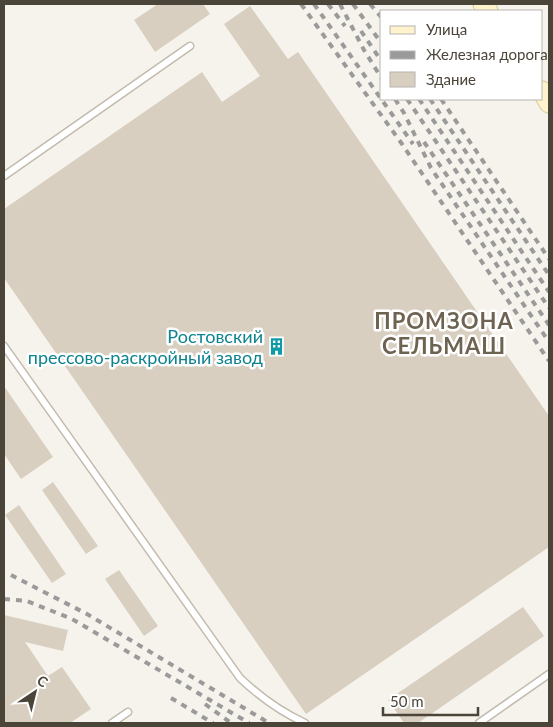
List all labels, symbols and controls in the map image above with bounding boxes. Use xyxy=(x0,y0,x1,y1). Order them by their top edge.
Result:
legend xyxy=(380,10,543,100)
text: Улица xyxy=(426,20,467,38)
text: Железная дорога xyxy=(426,45,548,63)
text: Здание xyxy=(426,70,476,88)
district label: ПРОМЗОНА СЕЛЬМАШ xyxy=(374,307,514,359)
place label: Ростовский прессово-раскройный завод xyxy=(28,325,263,368)
building icon: Ростовский прессово-раскройный завод xyxy=(267,337,287,357)
north arrow xyxy=(10,667,60,717)
text: С xyxy=(34,671,52,691)
scale bar xyxy=(383,684,478,716)
text: 50 m xyxy=(390,692,424,710)

